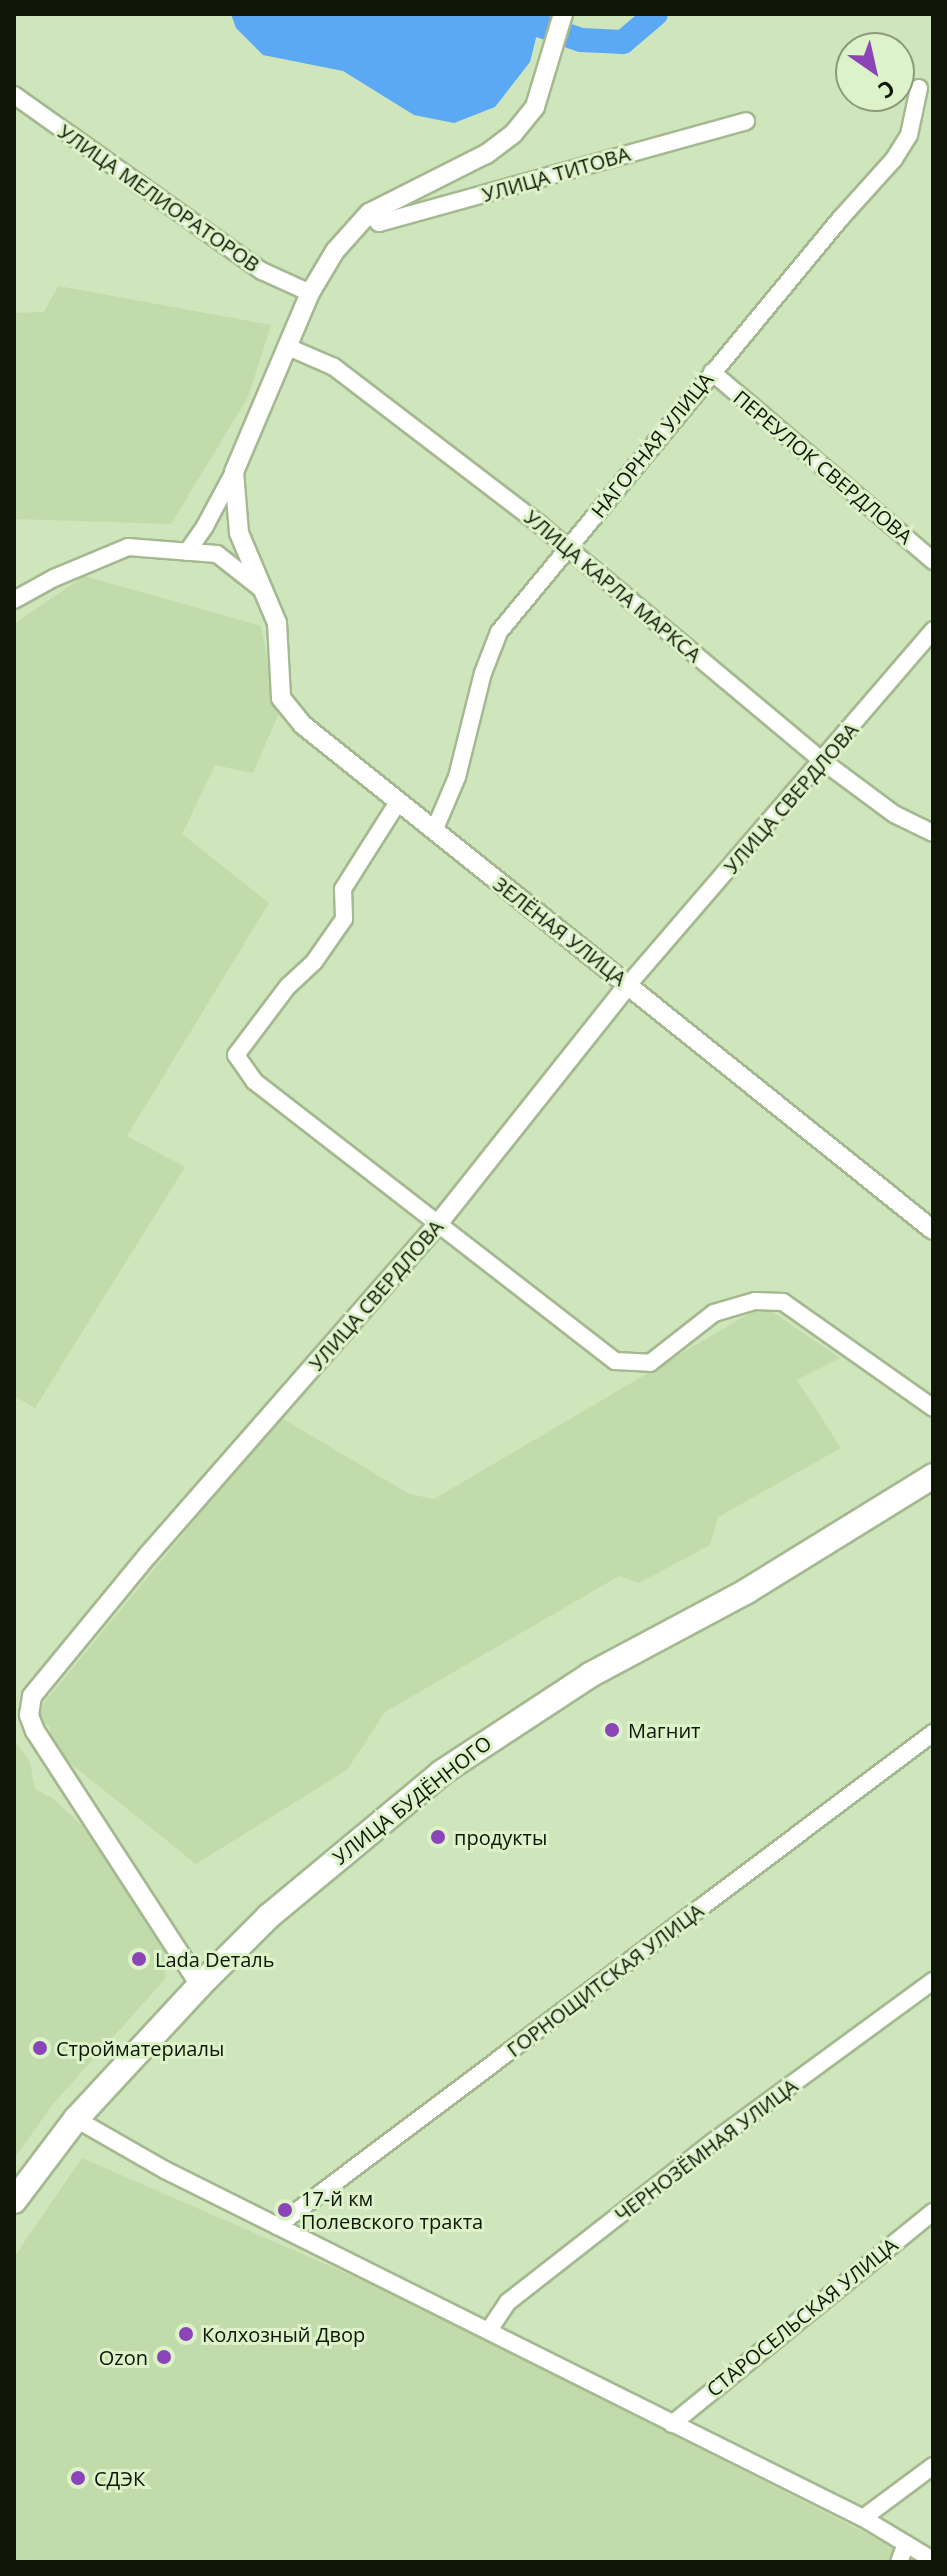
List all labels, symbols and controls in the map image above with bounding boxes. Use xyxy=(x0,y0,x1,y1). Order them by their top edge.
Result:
north arrow xyxy=(835,32,915,112)
text: С xyxy=(873,74,902,107)
street label: УЛИЦА МЕЛИОРАТОРОВ xyxy=(54,119,264,277)
street label: УЛИЦА ТИТОВА xyxy=(479,141,633,207)
street label: НАГОРНАЯ УЛИЦА xyxy=(586,368,718,522)
street label: ПЕРЕУЛОК СВЕРДЛОВА xyxy=(729,385,917,549)
street label: УЛИЦА КАРЛА МАРКСА xyxy=(520,505,706,667)
street label: УЛИЦА СВЕРДЛОВА xyxy=(719,718,863,878)
street label: ЗЕЛЁНАЯ УЛИЦА xyxy=(489,872,631,990)
street label: УЛИЦА СВЕРДЛОВА xyxy=(304,1215,448,1375)
place label: Магнит xyxy=(628,1718,701,1742)
marker: Магнит xyxy=(603,1721,621,1739)
street label: УЛИЦА БУДЁННОГО xyxy=(328,1731,496,1869)
place label: продукты xyxy=(454,1825,547,1849)
marker: продукты xyxy=(429,1828,447,1846)
street label: ГОРНОЩИТСКАЯ УЛИЦА xyxy=(502,1898,708,2062)
place label: Lada Dеталь xyxy=(155,1947,275,1971)
marker: Lada Dеталь xyxy=(130,1950,148,1968)
place label: Стройматериалы xyxy=(56,2036,224,2060)
marker: Стройматериалы xyxy=(31,2039,49,2057)
street label: ЧЕРНОЗЁМНАЯ УЛИЦА xyxy=(610,2074,802,2226)
place label: 17-й км Полевского тракта xyxy=(301,2186,483,2233)
marker: 17-й км Полевского тракта xyxy=(276,2201,294,2219)
street label: СТАРОСЕЛЬСКАЯ УЛИЦА xyxy=(702,2233,902,2401)
place label: Колхозный Двор xyxy=(202,2322,365,2346)
marker: Колхозный Двор xyxy=(177,2325,195,2343)
place label: Ozon xyxy=(99,2345,148,2369)
marker: Ozon xyxy=(155,2348,173,2366)
place label: СДЭК xyxy=(94,2466,145,2490)
marker: СДЭК xyxy=(69,2469,87,2487)

